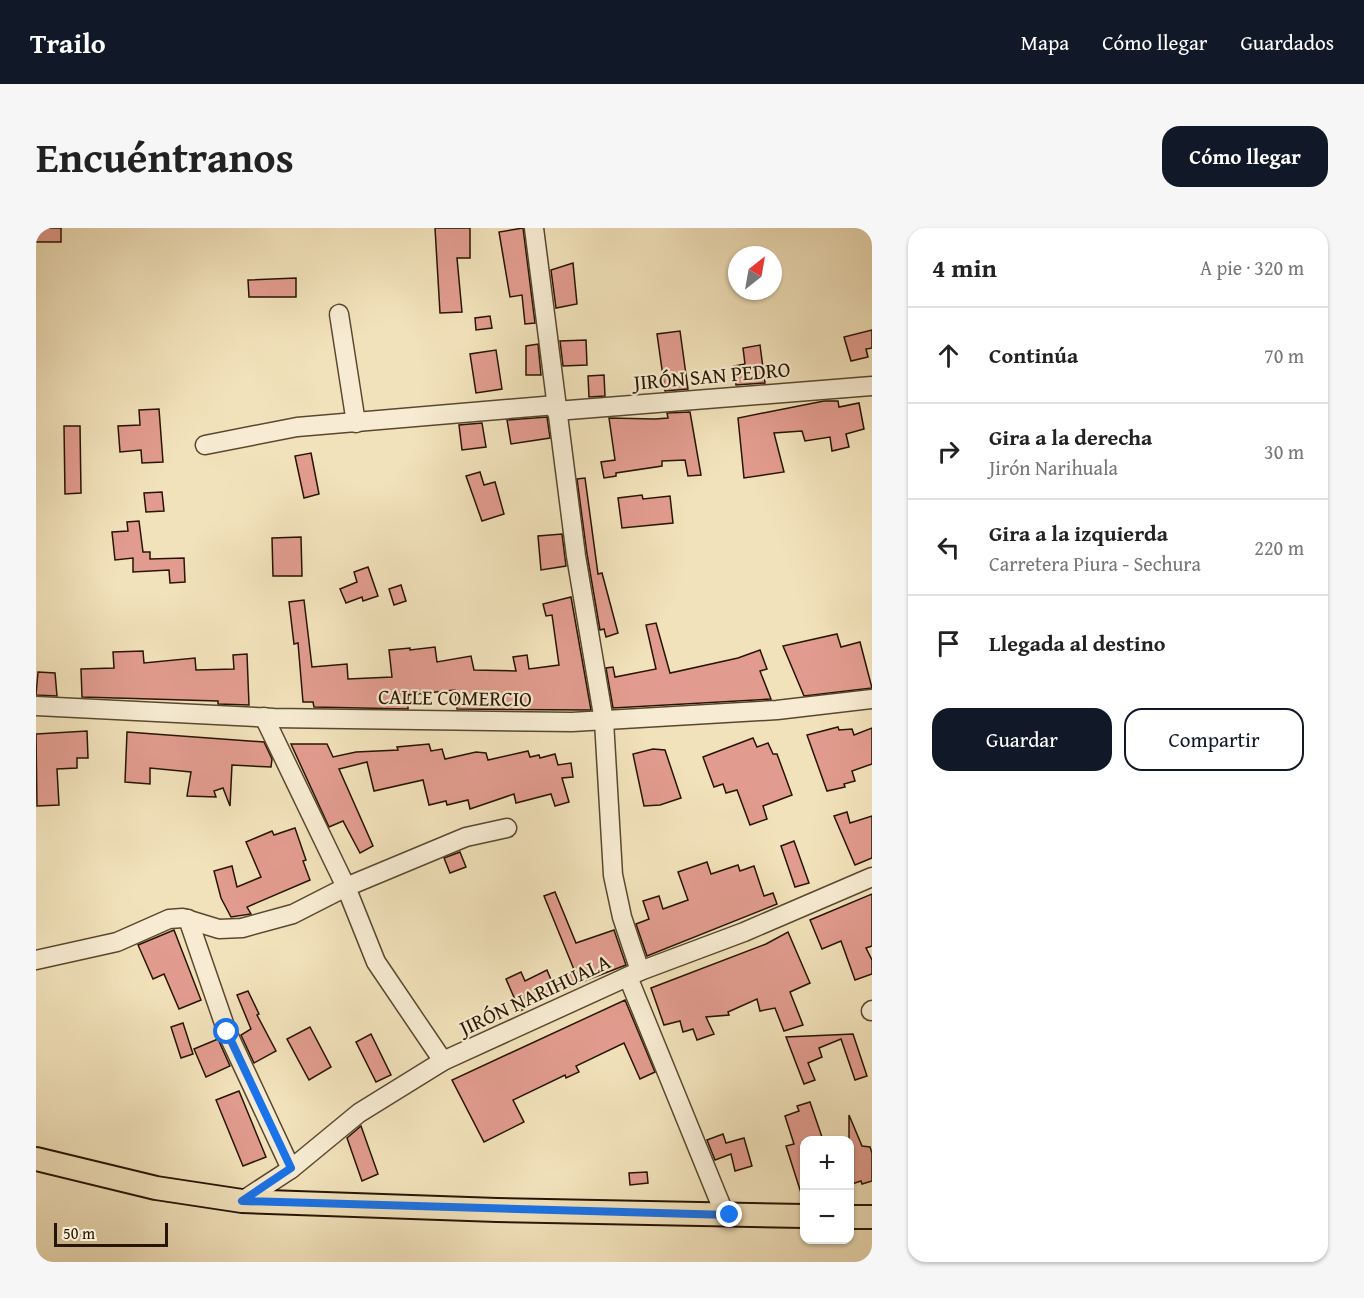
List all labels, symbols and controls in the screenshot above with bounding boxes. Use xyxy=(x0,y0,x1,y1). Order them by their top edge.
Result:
text: Trailo xyxy=(30,22,106,63)
text: Mapa xyxy=(1021,27,1069,58)
text: Cómo llegar xyxy=(1102,27,1207,58)
text: Guardados xyxy=(1240,27,1334,58)
text: Encuéntranos xyxy=(36,126,294,187)
button: Cómo llegar xyxy=(1162,126,1328,187)
north arrow xyxy=(728,246,782,300)
text: 4 min xyxy=(932,248,997,287)
text: A pie · 320 m xyxy=(1200,253,1304,282)
icon: ahead xyxy=(932,339,965,372)
text: Continúa xyxy=(989,339,1078,371)
text: 70 m xyxy=(1264,341,1304,370)
street label: JIRÓN SAN PEDRO xyxy=(629,353,792,398)
text: Gira a la derecha xyxy=(989,421,1152,453)
icon: right xyxy=(932,435,965,468)
text: 30 m xyxy=(1264,437,1304,466)
text: Jirón Narihuala xyxy=(989,453,1118,482)
text: Gira a la izquierda xyxy=(989,517,1168,549)
icon: left xyxy=(932,531,965,564)
text: 220 m xyxy=(1254,533,1304,562)
text: Carretera Piura - Sechura xyxy=(989,549,1201,578)
icon: arrive xyxy=(932,627,965,660)
text: Llegada al destino xyxy=(989,627,1165,659)
street label: CALLE COMERCIO xyxy=(378,681,532,714)
button: Guardar xyxy=(932,708,1112,771)
button: Compartir xyxy=(1124,708,1304,771)
street label: JIRÓN NARIHUALA xyxy=(451,946,616,1044)
route start xyxy=(213,1018,239,1044)
map controls xyxy=(800,1136,854,1244)
button: + xyxy=(800,1136,854,1190)
button: − xyxy=(800,1190,854,1244)
route end xyxy=(716,1201,742,1227)
scale bar xyxy=(54,1220,168,1248)
text: 50 m xyxy=(63,1221,95,1245)

